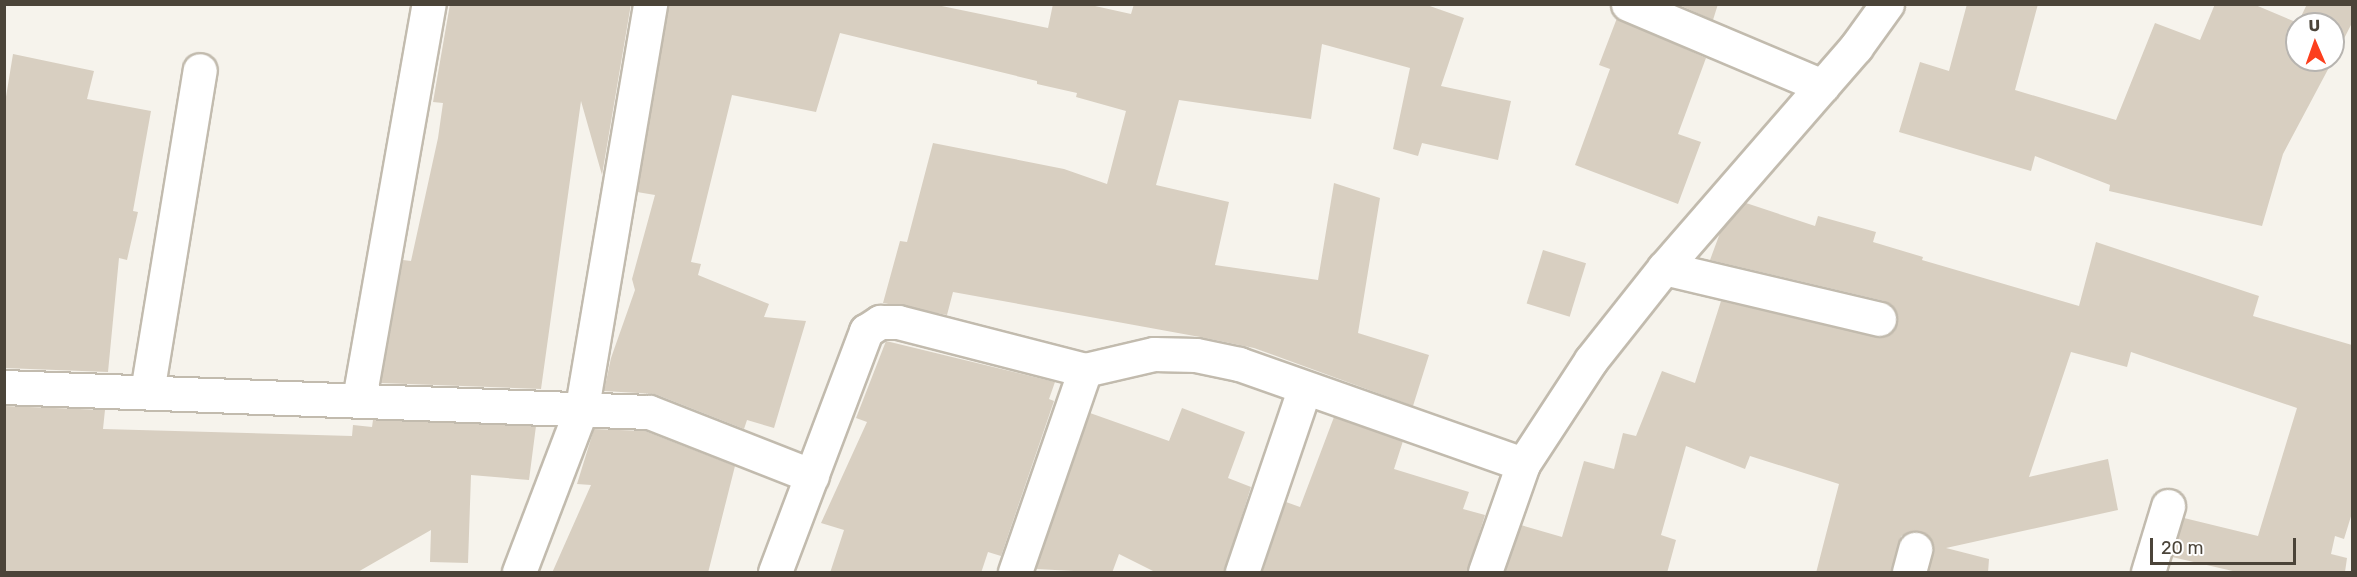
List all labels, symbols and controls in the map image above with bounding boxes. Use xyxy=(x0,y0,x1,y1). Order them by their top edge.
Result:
north arrow xyxy=(2285,12,2345,72)
text: U xyxy=(2308,16,2321,35)
scale bar xyxy=(2153,526,2298,564)
text: 20 m xyxy=(2161,537,2203,559)

